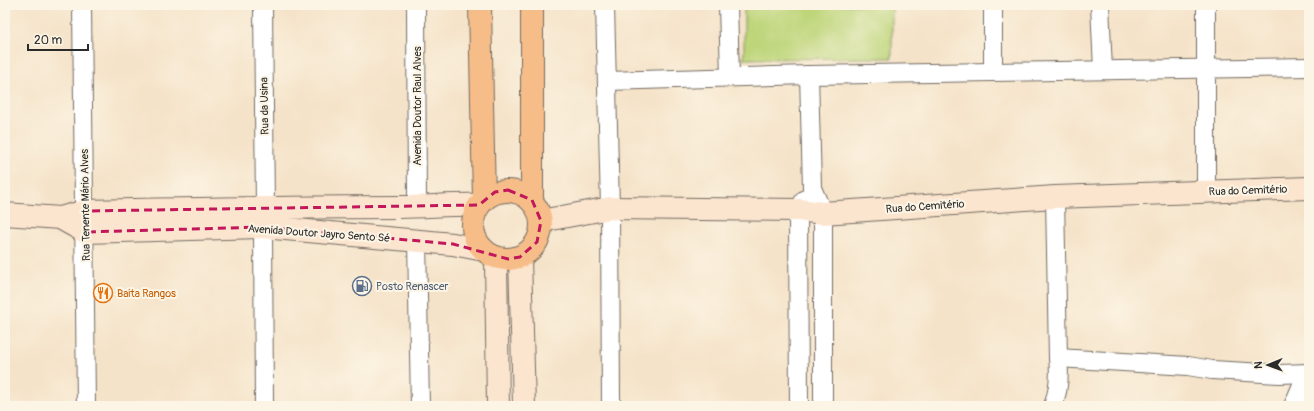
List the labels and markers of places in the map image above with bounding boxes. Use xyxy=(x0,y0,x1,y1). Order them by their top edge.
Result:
fuel station icon: Posto Renascer xyxy=(351,275,373,297)
place label: Posto Renascer xyxy=(376,280,448,293)
restaurant icon: Baita Rangos xyxy=(92,282,114,304)
place label: Baita Rangos xyxy=(117,287,176,300)

